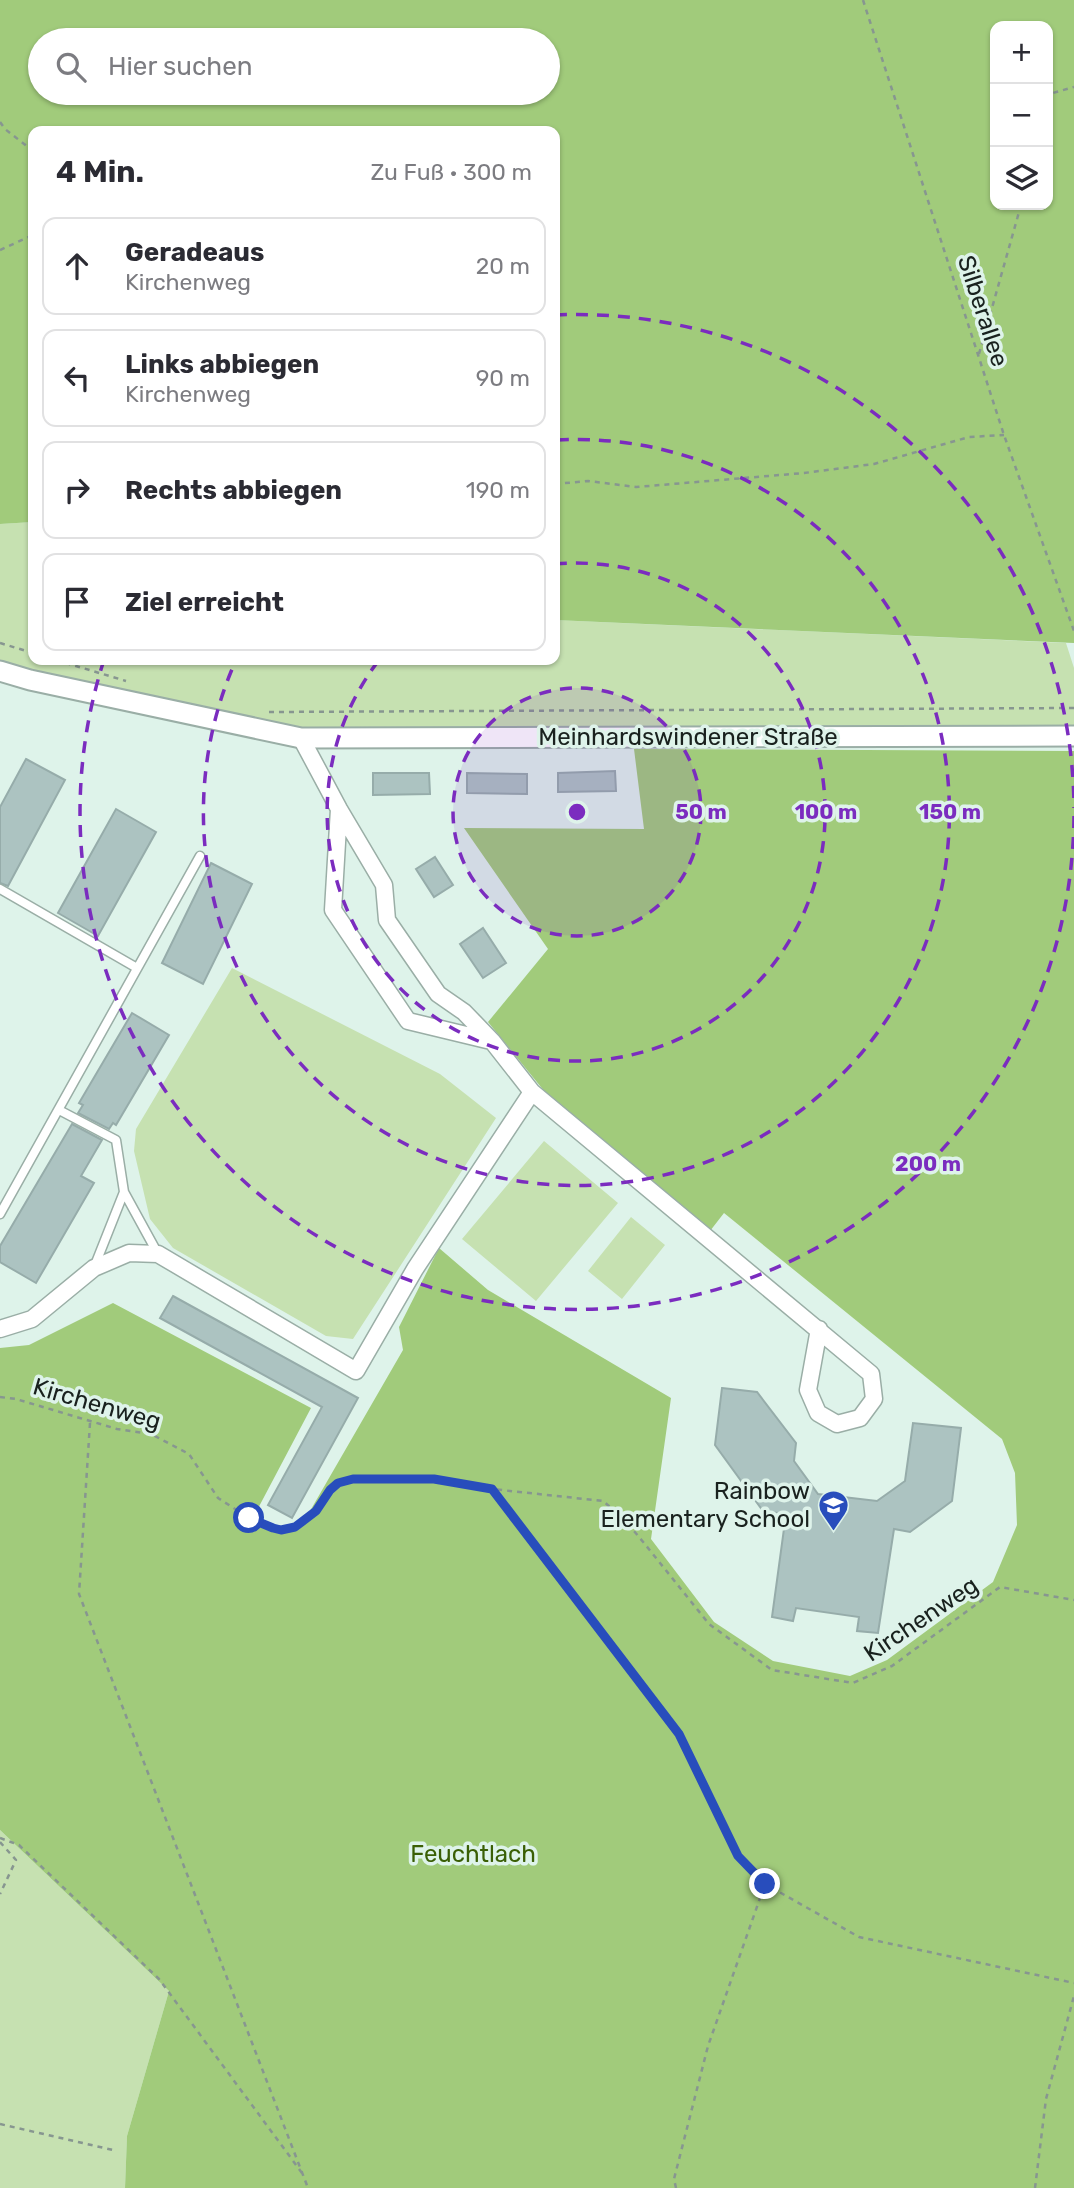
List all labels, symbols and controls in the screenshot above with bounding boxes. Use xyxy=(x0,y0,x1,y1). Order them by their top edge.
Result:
map controls xyxy=(990,21,1053,210)
button: + xyxy=(990,21,1053,84)
search box xyxy=(28,28,560,105)
icon: search xyxy=(52,48,90,86)
text: Hier suchen xyxy=(108,51,253,82)
button: − xyxy=(990,84,1053,147)
button: layers xyxy=(990,147,1053,210)
text: 4 Min. xyxy=(56,154,144,190)
text: Zu Fuß · 300 m xyxy=(371,158,532,186)
text: Geradeaus xyxy=(125,237,264,268)
icon: ahead xyxy=(58,247,96,285)
text: 20 m xyxy=(476,252,530,280)
street label: Silberallee xyxy=(952,252,1014,370)
text: Kirchenweg xyxy=(125,268,251,296)
text: Links abbiegen xyxy=(125,349,319,380)
icon: left xyxy=(58,359,96,397)
text: 90 m xyxy=(476,364,530,392)
text: Kirchenweg xyxy=(125,380,251,408)
icon: right xyxy=(58,471,96,509)
text: Rechts abbiegen xyxy=(125,475,342,506)
text: 190 m xyxy=(466,476,530,504)
icon: arrive xyxy=(58,583,96,621)
text: Ziel erreicht xyxy=(125,587,284,618)
street label: Meinhardswindener Straße xyxy=(538,723,838,751)
text: 50 m xyxy=(675,799,727,824)
text: 100 m xyxy=(795,799,857,824)
text: 150 m xyxy=(919,799,981,824)
centre of rings xyxy=(565,800,589,824)
text: 200 m xyxy=(895,1151,961,1176)
street label: Kirchenweg xyxy=(30,1372,164,1436)
place label: Rainbow Elementary School xyxy=(601,1477,810,1533)
school or university icon: Rainbow Elementary School xyxy=(816,1488,850,1532)
route start xyxy=(233,1502,264,1533)
street label: Kirchenweg xyxy=(859,1571,983,1667)
park label: Feuchtlach xyxy=(410,1840,536,1868)
route end xyxy=(749,1868,780,1899)

